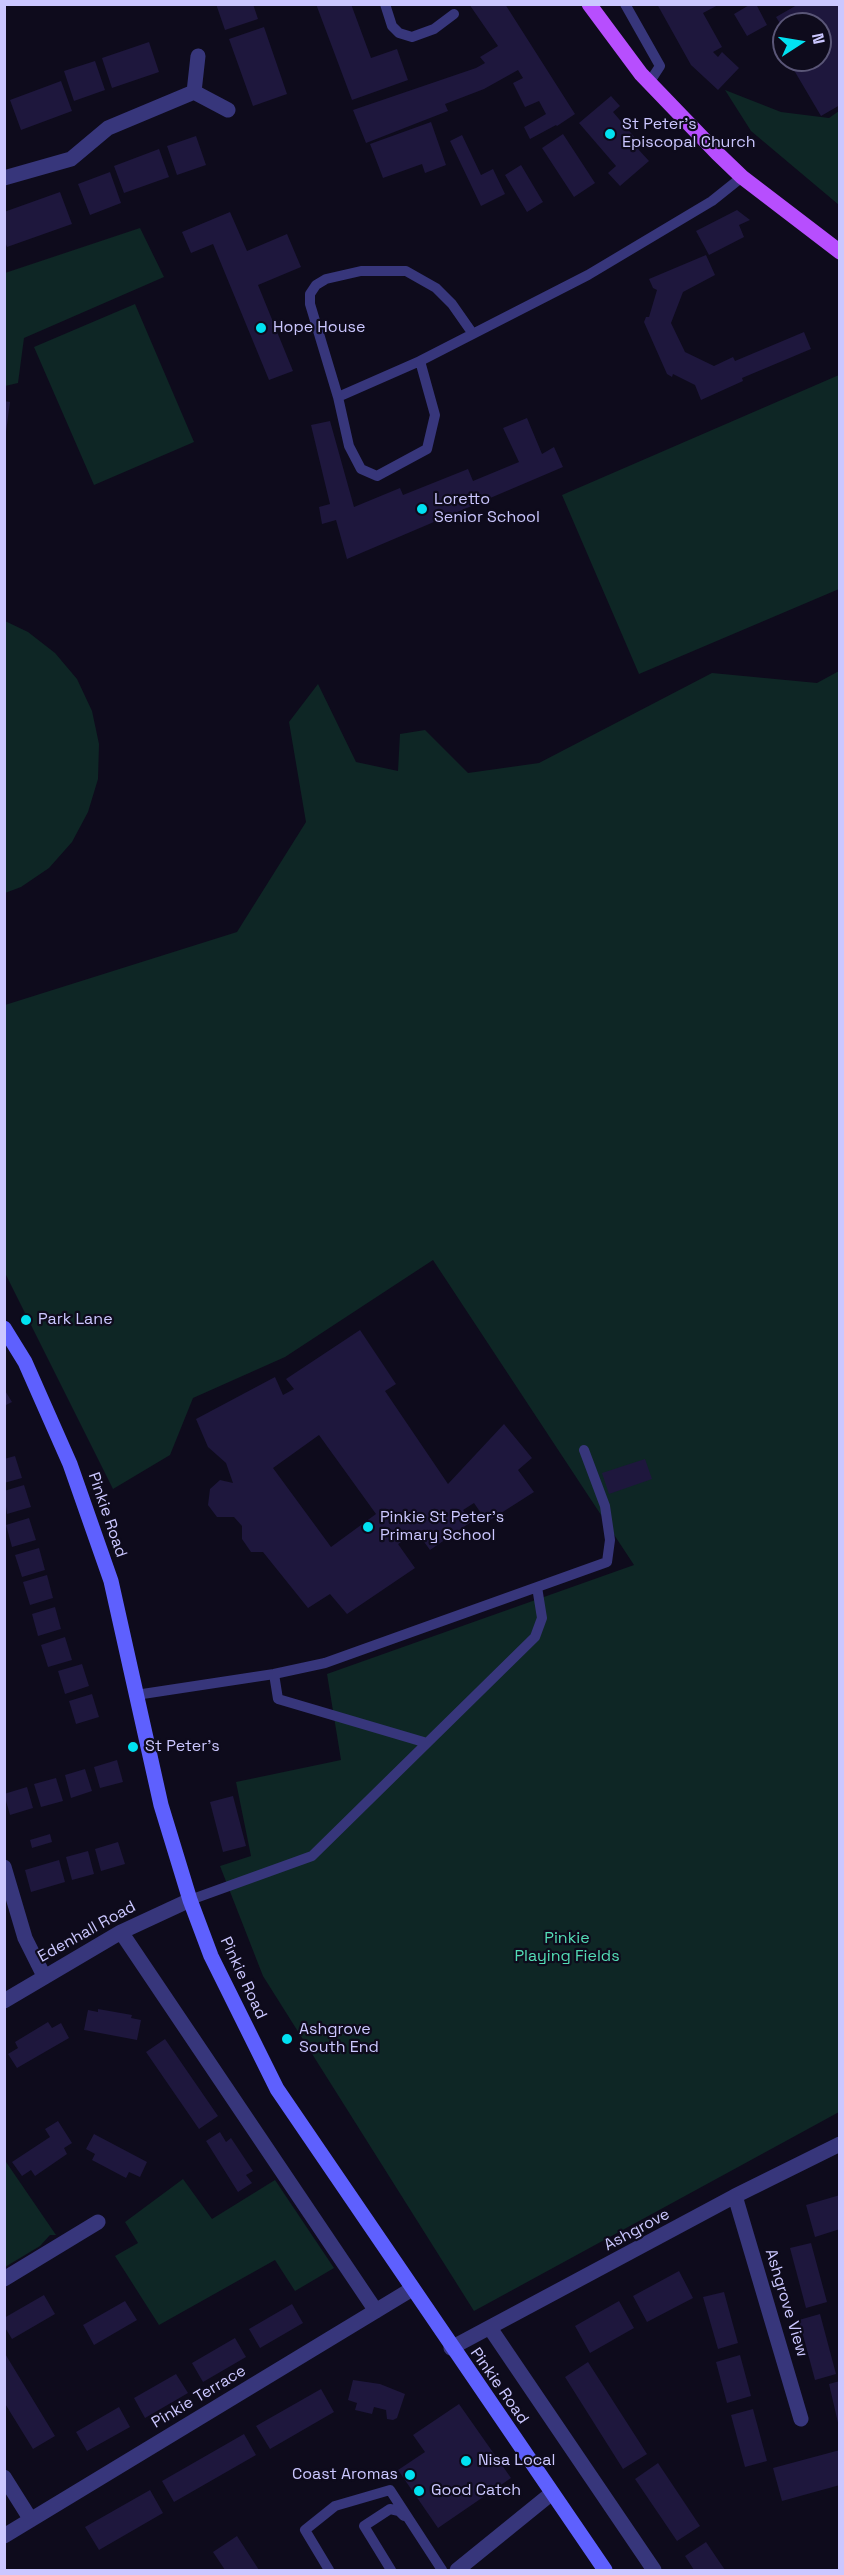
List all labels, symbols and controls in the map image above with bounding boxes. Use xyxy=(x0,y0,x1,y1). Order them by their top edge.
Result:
north arrow xyxy=(772,12,832,72)
text: N xyxy=(807,31,830,46)
place label: St Peter's Episcopal Church xyxy=(622,115,756,153)
marker: St Peter's Episcopal Church xyxy=(603,127,617,141)
place label: Hope House xyxy=(273,318,365,338)
marker: Hope House xyxy=(254,321,268,335)
place label: Loretto Senior School xyxy=(434,490,540,528)
marker: Loretto Senior School xyxy=(415,502,429,516)
place label: Park Lane xyxy=(38,1310,113,1330)
marker: Park Lane xyxy=(19,1313,33,1327)
street label: Pinkie Road xyxy=(83,1470,131,1560)
place label: Pinkie St Peter's Primary School xyxy=(380,1508,504,1546)
marker: Pinkie St Peter's Primary School xyxy=(361,1520,375,1534)
place label: St Peter's xyxy=(145,1737,220,1757)
marker: St Peter's xyxy=(126,1740,140,1754)
street label: Edenhall Road xyxy=(35,1897,139,1967)
park label: Pinkie Playing Fields xyxy=(514,1929,620,1967)
street label: Pinkie Road xyxy=(216,1934,270,2022)
place label: Ashgrove South End xyxy=(299,2020,379,2058)
marker: Ashgrove South End xyxy=(280,2032,294,2046)
street label: Ashgrove xyxy=(601,2205,673,2255)
street label: Ashgrove View xyxy=(760,2247,812,2359)
street label: Pinkie Road xyxy=(466,2344,532,2428)
street label: Pinkie Terrace xyxy=(148,2361,250,2433)
place label: Nisa Local xyxy=(478,2451,555,2471)
marker: Nisa Local xyxy=(459,2454,473,2468)
place label: Coast Aromas xyxy=(292,2465,398,2485)
marker: Coast Aromas xyxy=(403,2468,417,2482)
place label: Good Catch xyxy=(431,2481,521,2501)
marker: Good Catch xyxy=(412,2484,426,2498)

